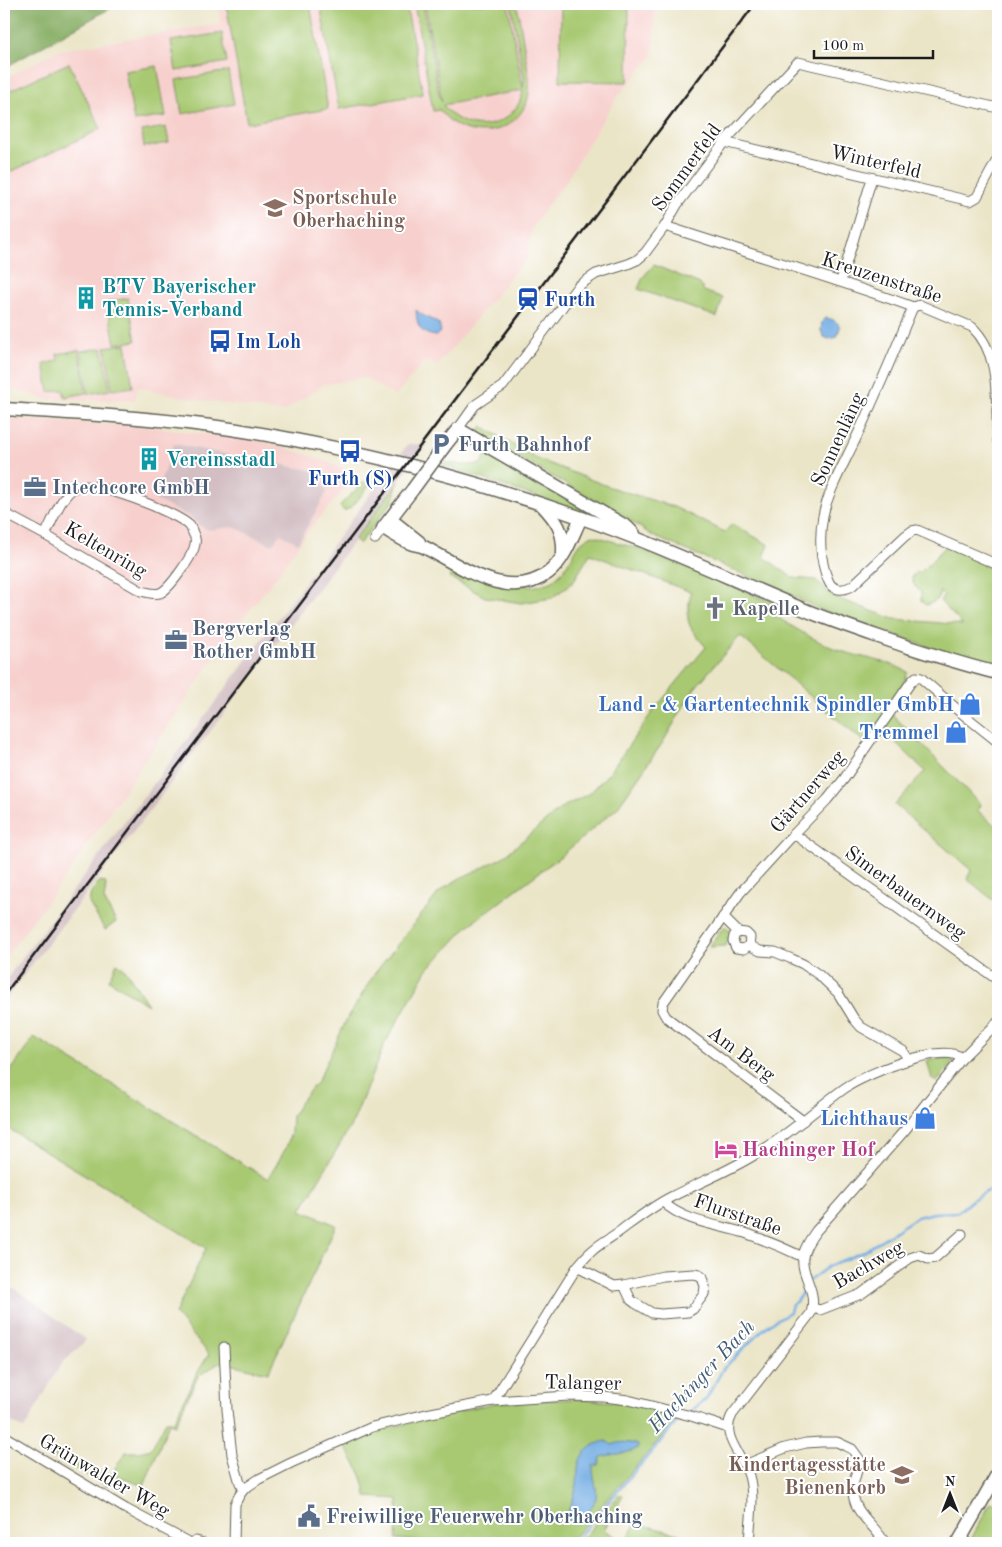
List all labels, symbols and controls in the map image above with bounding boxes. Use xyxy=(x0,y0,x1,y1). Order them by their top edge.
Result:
scale bar xyxy=(814,28,933,60)
text: 100 m xyxy=(822,39,864,54)
street label: Sommerfeld xyxy=(649,121,726,216)
street label: Winterfeld xyxy=(828,143,923,183)
place label: Sportschule Oberhaching xyxy=(292,189,405,232)
school or university icon: Sportschule Oberhaching xyxy=(262,195,288,221)
street label: Kreuzenstraße xyxy=(819,250,944,308)
place label: BTV Bayerischer Tennis-Verband xyxy=(102,278,257,321)
building icon: BTV Bayerischer Tennis-Verband xyxy=(73,285,99,311)
station icon: Furth xyxy=(515,286,541,312)
place label: Furth xyxy=(544,291,596,311)
bus stop icon: Im Loh xyxy=(207,328,233,354)
place label: Im Loh xyxy=(236,333,301,353)
street label: Sonnenläng xyxy=(808,390,869,490)
parking icon: Furth Bahnhof xyxy=(428,431,454,457)
place label: Furth Bahnhof xyxy=(458,436,592,456)
bus stop icon: Furth (S) xyxy=(337,438,363,464)
building icon: Vereinsstadl xyxy=(136,446,162,472)
place label: Vereinsstadl xyxy=(166,451,276,471)
place label: Furth (S) xyxy=(308,469,392,490)
office icon: Intechcore GmbH xyxy=(22,474,48,500)
place label: Intechcore GmbH xyxy=(52,479,210,499)
street label: Keltenring xyxy=(60,519,150,582)
church icon: Kapelle xyxy=(702,595,728,621)
place label: Kapelle xyxy=(732,600,800,620)
place label: Bergverlag Rother GmbH xyxy=(192,620,316,663)
office icon: Bergverlag Rother GmbH xyxy=(163,627,189,653)
shop icon: Land - & Gartentechnik Spindler GmbH xyxy=(957,691,983,717)
place label: Land - & Gartentechnik Spindler GmbH xyxy=(598,696,954,716)
shop icon: Tremmel xyxy=(943,719,969,745)
place label: Tremmel xyxy=(859,724,939,744)
street label: Gärtnerweg xyxy=(767,747,850,837)
street label: Simerbauernweg xyxy=(840,843,969,944)
street label: Am Berg xyxy=(703,1023,778,1086)
shop icon: Lichthaus xyxy=(912,1105,938,1131)
place label: Lichthaus xyxy=(820,1110,908,1130)
hotel icon: Hachinger Hof xyxy=(713,1136,739,1162)
place label: Hachinger Hof xyxy=(742,1141,877,1161)
street label: Flurstraße xyxy=(691,1192,784,1240)
street label: Bachweg xyxy=(830,1238,908,1294)
water label: Hachinger Bach xyxy=(644,1316,760,1438)
street label: Talanger xyxy=(544,1373,622,1395)
street label: Grünwalder Weg xyxy=(35,1431,173,1522)
place label: Kindertagesstätte Bienenkorb xyxy=(728,1456,886,1499)
school or university icon: Kindertagesstätte Bienenkorb xyxy=(889,1462,915,1488)
north arrow xyxy=(924,1470,974,1520)
text: N xyxy=(945,1475,956,1489)
public building icon: Freiwillige Feuerwehr Oberhaching xyxy=(296,1503,322,1529)
place label: Freiwillige Feuerwehr Oberhaching xyxy=(326,1508,643,1528)

